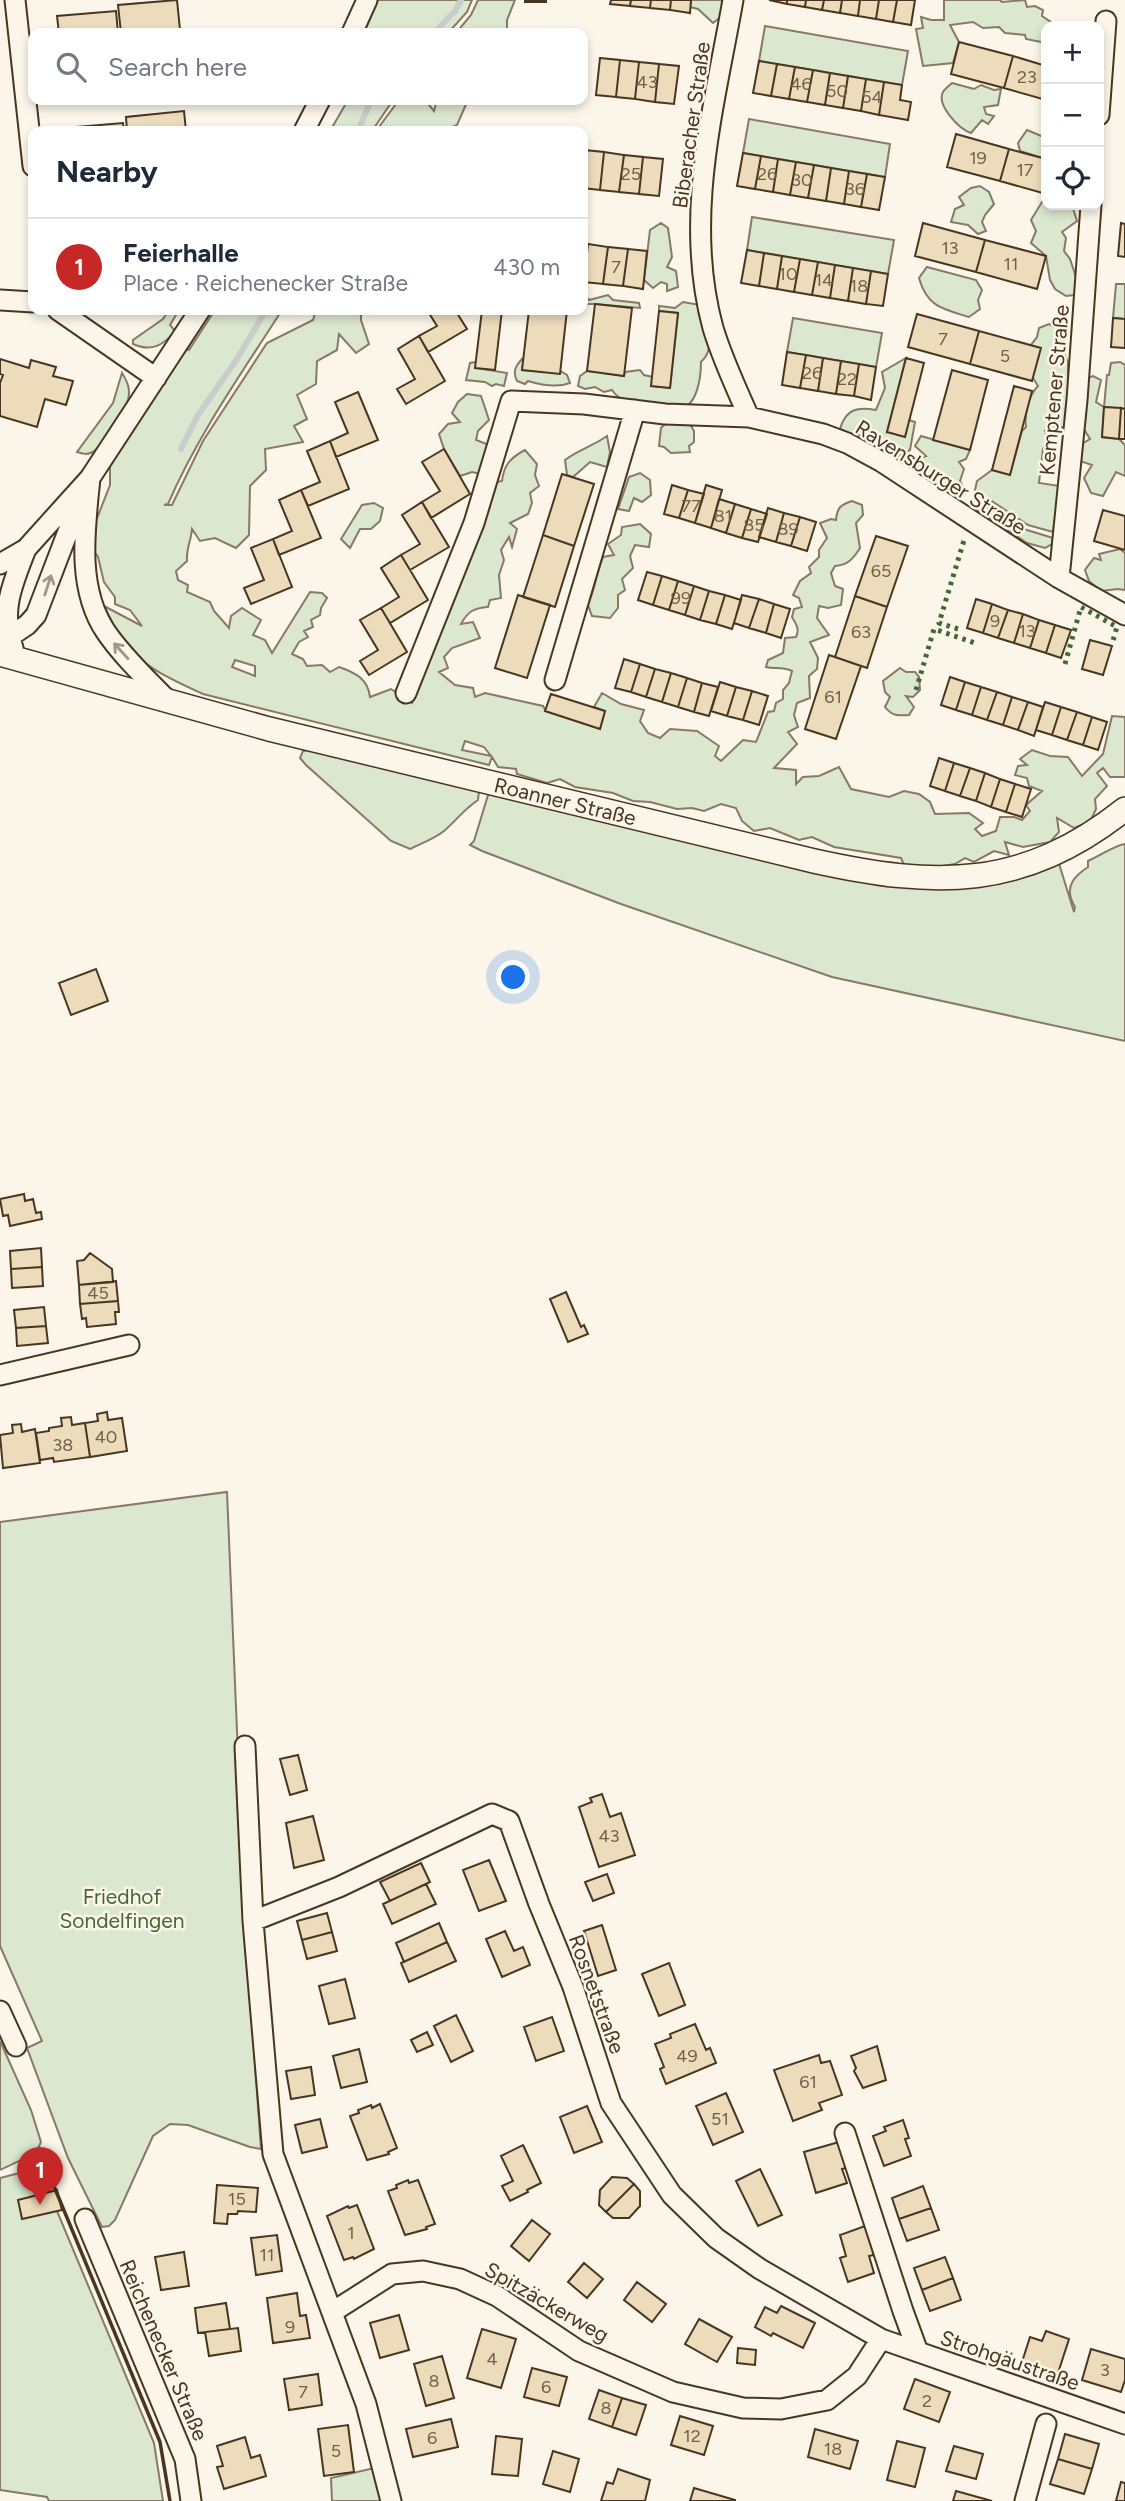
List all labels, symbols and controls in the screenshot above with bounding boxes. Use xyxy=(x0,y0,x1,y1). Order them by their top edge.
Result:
map controls xyxy=(1041,21,1104,210)
button: + xyxy=(1041,21,1104,84)
search box xyxy=(28,28,588,105)
street label: Biberacher Straße xyxy=(667,40,715,210)
icon: search xyxy=(52,48,90,86)
text: Search here xyxy=(108,51,247,83)
house number: 23 xyxy=(1017,66,1037,88)
house number: 43 xyxy=(637,71,657,93)
house number: 46 xyxy=(790,73,812,95)
house number: 50 xyxy=(826,80,848,102)
button: − xyxy=(1041,84,1104,147)
house number: 54 xyxy=(861,86,883,108)
house number: 19 xyxy=(969,147,987,169)
button: locate xyxy=(1041,147,1104,210)
text: Nearby xyxy=(56,153,158,190)
house number: 17 xyxy=(1016,159,1034,181)
house number: 25 xyxy=(621,163,641,185)
house number: 26 xyxy=(757,163,777,185)
house number: 30 xyxy=(791,169,813,191)
house number: 36 xyxy=(845,178,865,200)
text: Feierhalle xyxy=(123,237,239,269)
house number: 13 xyxy=(941,237,959,259)
text: 1 xyxy=(74,253,84,281)
text: 430 m xyxy=(493,253,560,281)
house number: 11 xyxy=(1004,253,1018,275)
house number: 7 xyxy=(611,256,621,278)
house number: 10 xyxy=(779,263,797,285)
text: Place · Reichenecker Straße xyxy=(123,269,408,297)
house number: 14 xyxy=(815,269,833,291)
house number: 18 xyxy=(850,275,868,297)
street label: Kemptener Straße xyxy=(1034,304,1074,476)
house number: 7 xyxy=(938,328,948,350)
house number: 5 xyxy=(1000,345,1010,367)
house number: 26 xyxy=(802,362,822,384)
house number: 22 xyxy=(837,368,857,390)
street label: Ravensburger Straße xyxy=(851,414,1031,540)
house number: 77 xyxy=(681,495,701,517)
house number: 81 xyxy=(714,505,732,527)
house number: 85 xyxy=(743,514,765,536)
house number: 89 xyxy=(777,518,799,540)
house number: 65 xyxy=(871,560,891,582)
one-way arrow xyxy=(42,574,55,596)
house number: 99 xyxy=(671,587,691,609)
house number: 9 xyxy=(990,610,1000,632)
house number: 13 xyxy=(1018,620,1036,642)
house number: 63 xyxy=(851,621,871,643)
one-way arrow xyxy=(113,643,130,660)
house number: 61 xyxy=(824,686,842,708)
street label: Roanner Straße xyxy=(492,771,639,830)
your location xyxy=(496,960,530,994)
house number: 45 xyxy=(87,1282,109,1304)
house number: 40 xyxy=(95,1426,117,1448)
house number: 38 xyxy=(53,1434,73,1456)
house number: 43 xyxy=(599,1825,619,1847)
park label: Friedhof Sondelfingen xyxy=(59,1884,185,1933)
street label: Rosnetstraße xyxy=(564,1931,630,2057)
house number: 49 xyxy=(676,2045,698,2067)
house number: 61 xyxy=(799,2071,817,2093)
house number: 51 xyxy=(711,2108,729,2130)
pin: 1 xyxy=(17,2147,63,2205)
house number: 15 xyxy=(228,2188,246,2210)
house number: 1 xyxy=(347,2222,355,2244)
house number: 11 xyxy=(260,2244,274,2266)
street label: Reichenecker Straße xyxy=(115,2256,213,2444)
street label: Spitzäckerweg xyxy=(481,2256,613,2348)
house number: 9 xyxy=(285,2316,295,2338)
street label: Strohgäustraße xyxy=(937,2325,1083,2395)
house number: 4 xyxy=(486,2348,498,2370)
house number: 3 xyxy=(1100,2359,1110,2381)
house number: 8 xyxy=(428,2370,440,2392)
house number: 6 xyxy=(541,2376,551,2398)
house number: 7 xyxy=(298,2381,308,2403)
house number: 2 xyxy=(922,2390,932,2412)
house number: 8 xyxy=(600,2397,612,2419)
house number: 12 xyxy=(683,2425,701,2447)
house number: 6 xyxy=(427,2427,437,2449)
house number: 18 xyxy=(824,2438,842,2460)
house number: 5 xyxy=(331,2440,341,2462)

